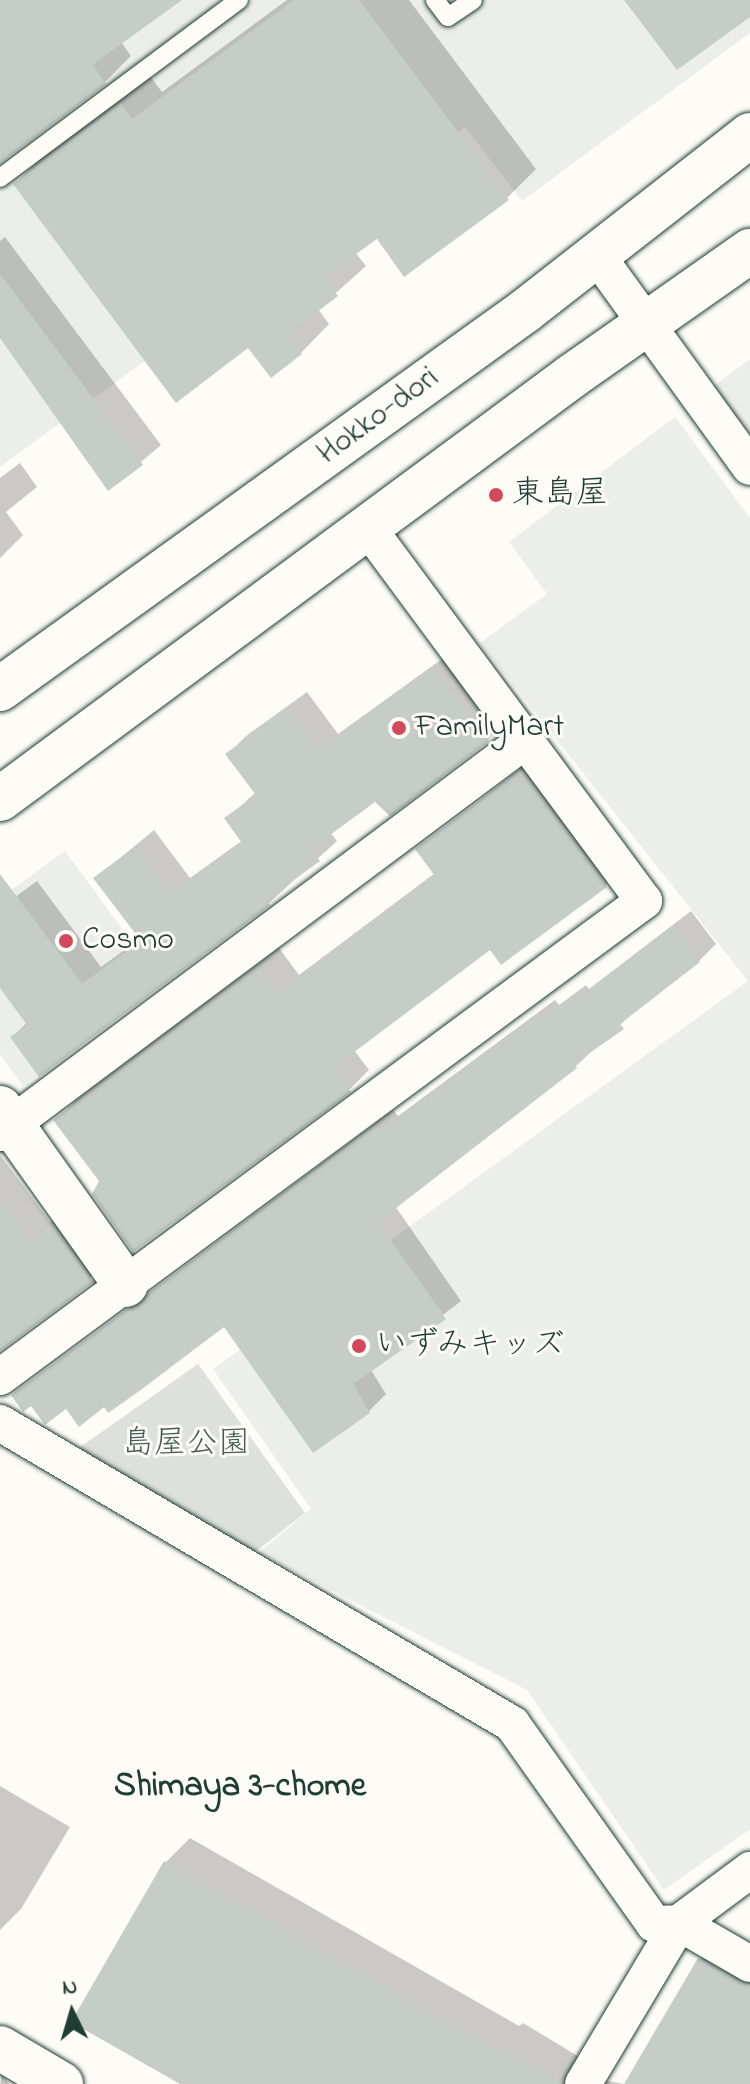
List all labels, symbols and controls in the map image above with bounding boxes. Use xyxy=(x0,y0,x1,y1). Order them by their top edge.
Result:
street label: Hokko-dori xyxy=(311,360,447,474)
place label: 東島屋 xyxy=(512,476,608,514)
marker: 東島屋 xyxy=(487,486,505,504)
place label: FamilyMart xyxy=(415,709,564,747)
marker: FamilyMart xyxy=(390,719,408,737)
place label: Cosmo xyxy=(82,922,174,960)
marker: Cosmo xyxy=(57,932,75,950)
place label: いずみキッズ xyxy=(375,1327,567,1365)
marker: いずみキッズ xyxy=(350,1337,368,1355)
park label: 島屋公園 xyxy=(122,1426,250,1464)
district label: Shimaya 3-chome xyxy=(114,1768,366,1808)
north arrow xyxy=(32,1972,112,2052)
text: N xyxy=(61,1972,79,2005)

